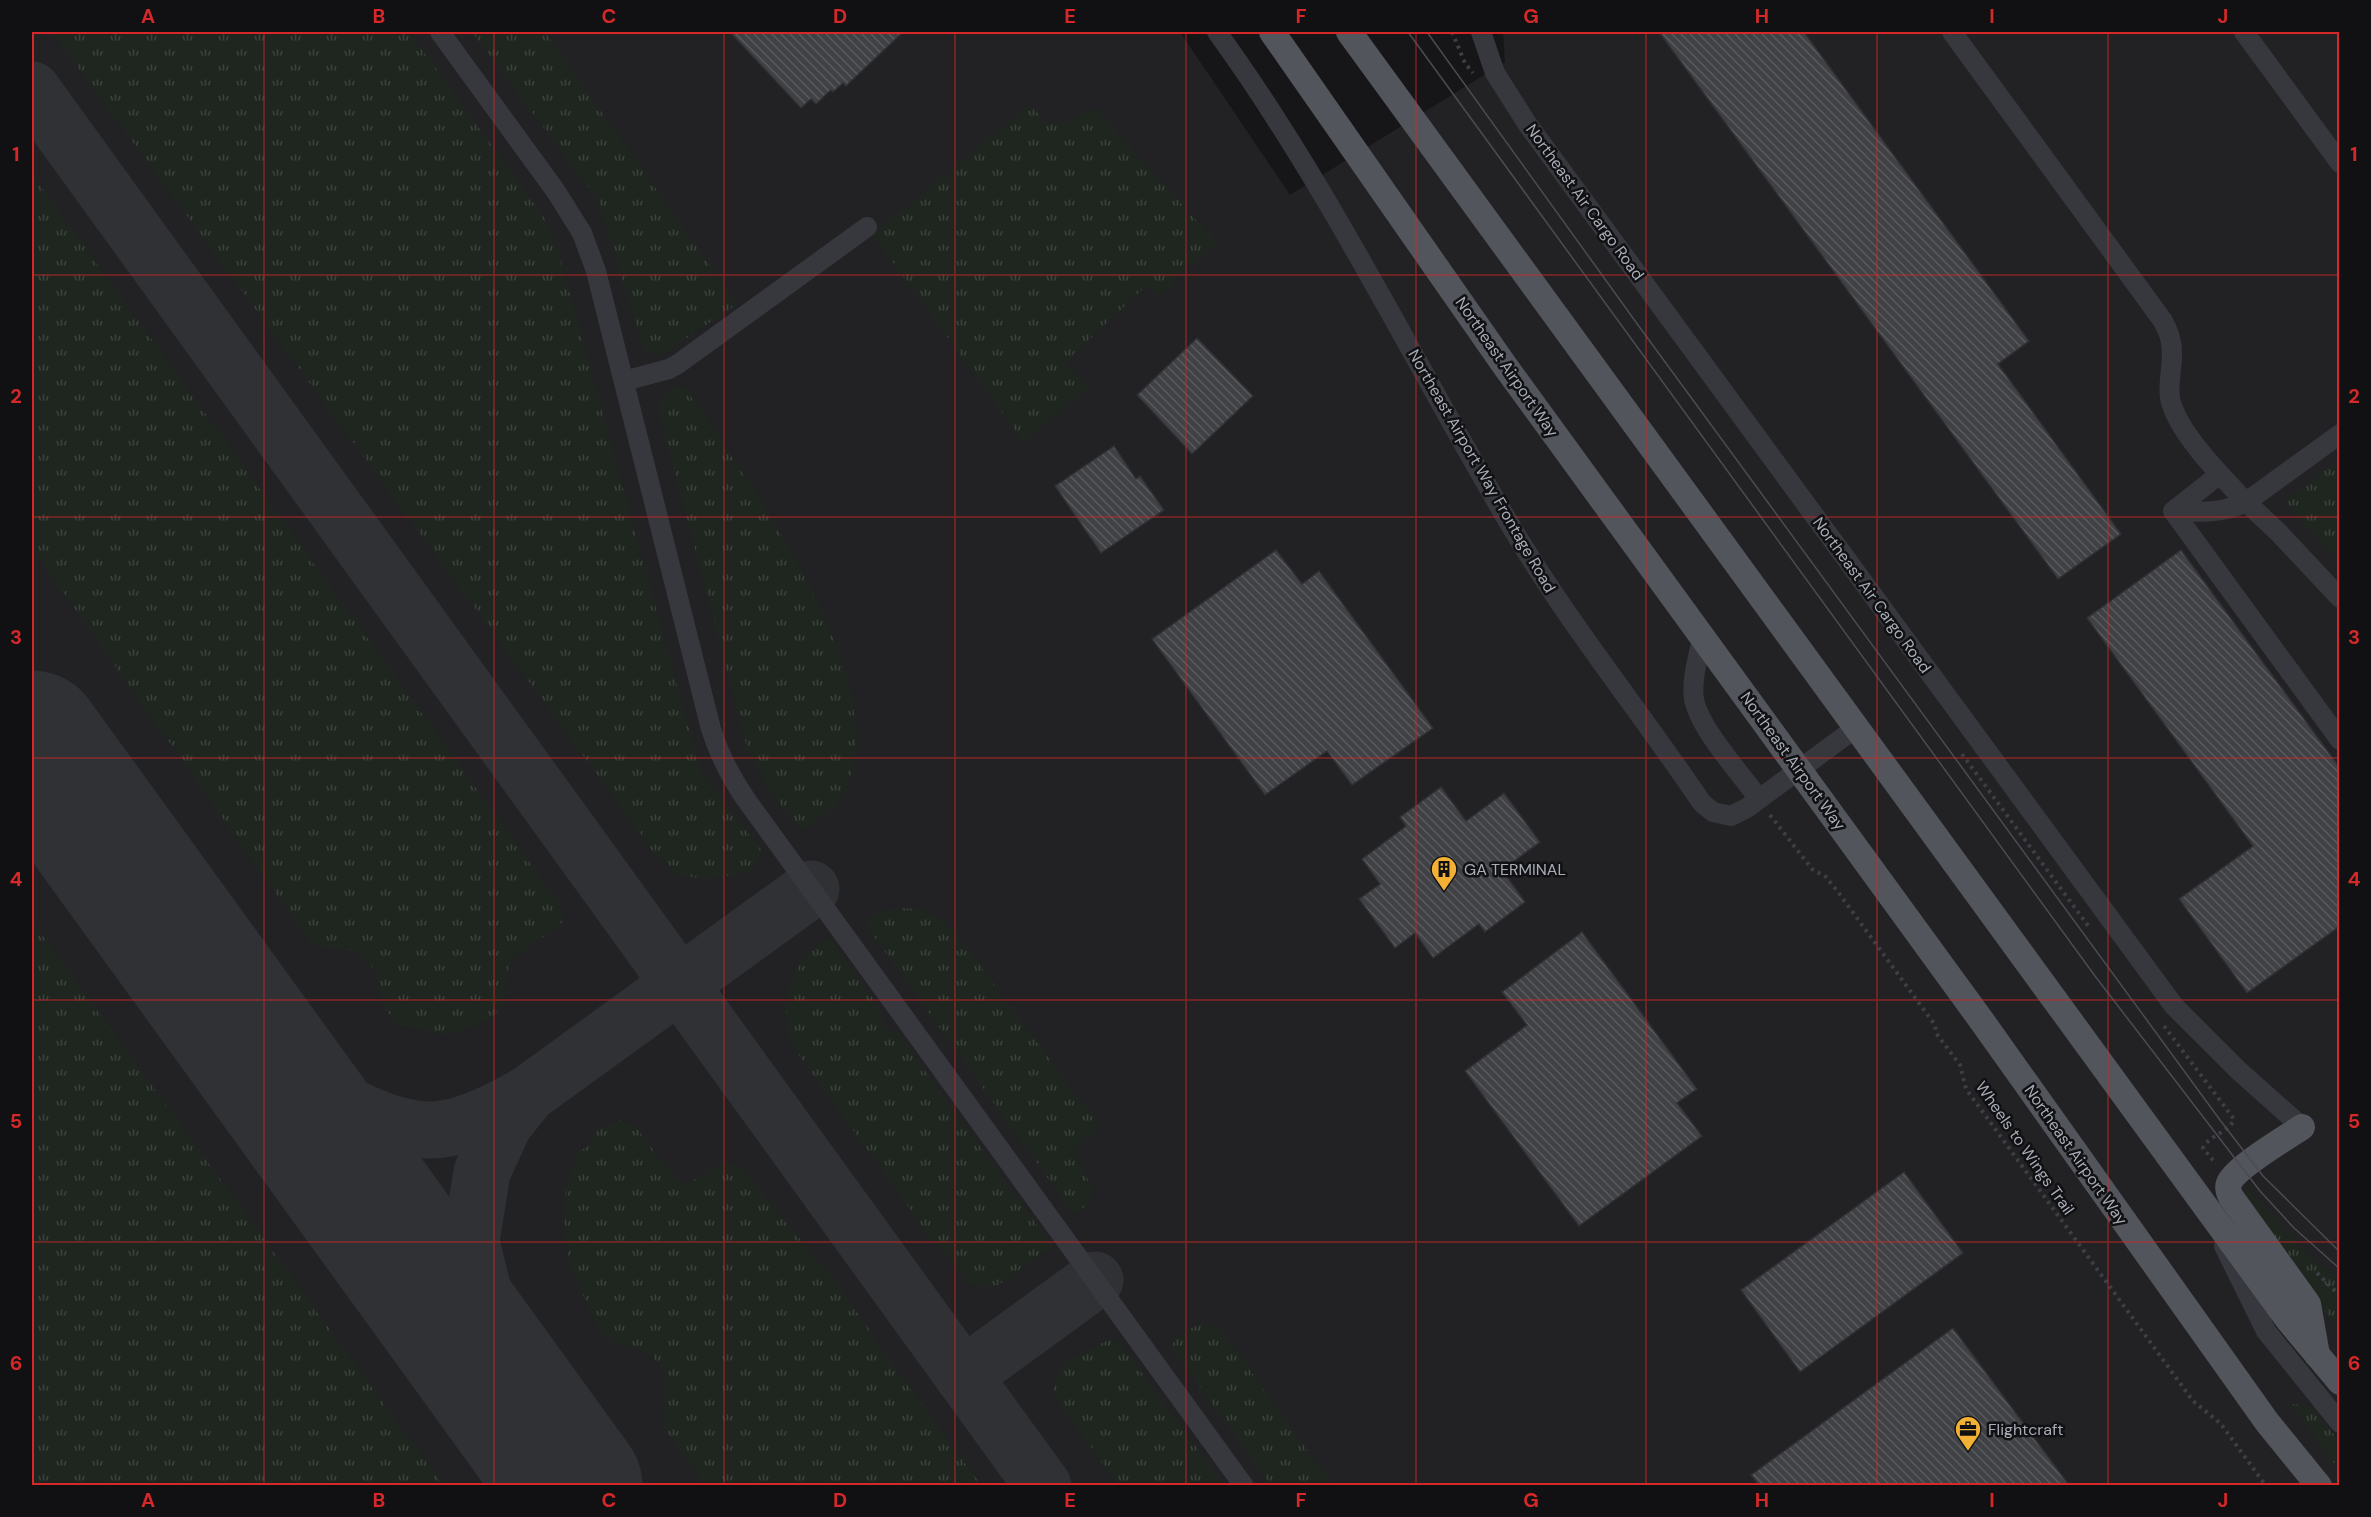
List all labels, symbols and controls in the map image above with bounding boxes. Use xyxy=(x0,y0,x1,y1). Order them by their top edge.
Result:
text: A xyxy=(141,3,155,29)
text: B xyxy=(373,3,385,29)
text: C xyxy=(602,3,616,29)
text: D xyxy=(833,3,847,29)
text: E xyxy=(1064,3,1076,29)
text: F xyxy=(1295,3,1307,29)
text: G xyxy=(1523,3,1539,29)
text: H xyxy=(1755,3,1769,29)
text: I xyxy=(1989,3,1995,29)
text: J xyxy=(2218,3,2228,29)
street label: Northeast Air Cargo Road xyxy=(1521,120,1649,284)
text: 1 xyxy=(12,141,20,167)
text: 1 xyxy=(2350,141,2358,167)
street label: Northeast Airport Way xyxy=(1451,293,1563,441)
street label: Northeast Airport Way Frontage Road xyxy=(1404,346,1560,596)
text: 2 xyxy=(10,383,22,409)
text: 2 xyxy=(2348,383,2360,409)
street label: Northeast Air Cargo Road xyxy=(1808,513,1936,677)
text: 3 xyxy=(10,624,22,650)
text: 3 xyxy=(2348,624,2360,650)
street label: Northeast Airport Way xyxy=(1736,688,1850,835)
building icon: GA TERMINAL xyxy=(1429,854,1459,892)
place label: GA TERMINAL xyxy=(1464,859,1566,880)
text: 4 xyxy=(10,866,23,892)
text: 4 xyxy=(2348,866,2361,892)
street label: Wheels to Wings Trail xyxy=(1971,1077,2079,1219)
street label: Northeast Airport Way xyxy=(2020,1081,2132,1229)
text: 5 xyxy=(10,1108,22,1134)
text: 5 xyxy=(2348,1108,2360,1134)
text: 6 xyxy=(10,1350,22,1376)
text: 6 xyxy=(2348,1350,2360,1376)
office icon: Flightcraft xyxy=(1953,1414,1983,1452)
place label: Flightcraft xyxy=(1988,1419,2064,1440)
text: A xyxy=(141,1487,155,1513)
text: B xyxy=(373,1487,385,1513)
text: C xyxy=(602,1487,616,1513)
text: D xyxy=(833,1487,847,1513)
text: E xyxy=(1064,1487,1076,1513)
text: F xyxy=(1295,1487,1307,1513)
text: G xyxy=(1523,1487,1539,1513)
text: H xyxy=(1755,1487,1769,1513)
text: I xyxy=(1989,1487,1995,1513)
text: J xyxy=(2218,1487,2228,1513)

